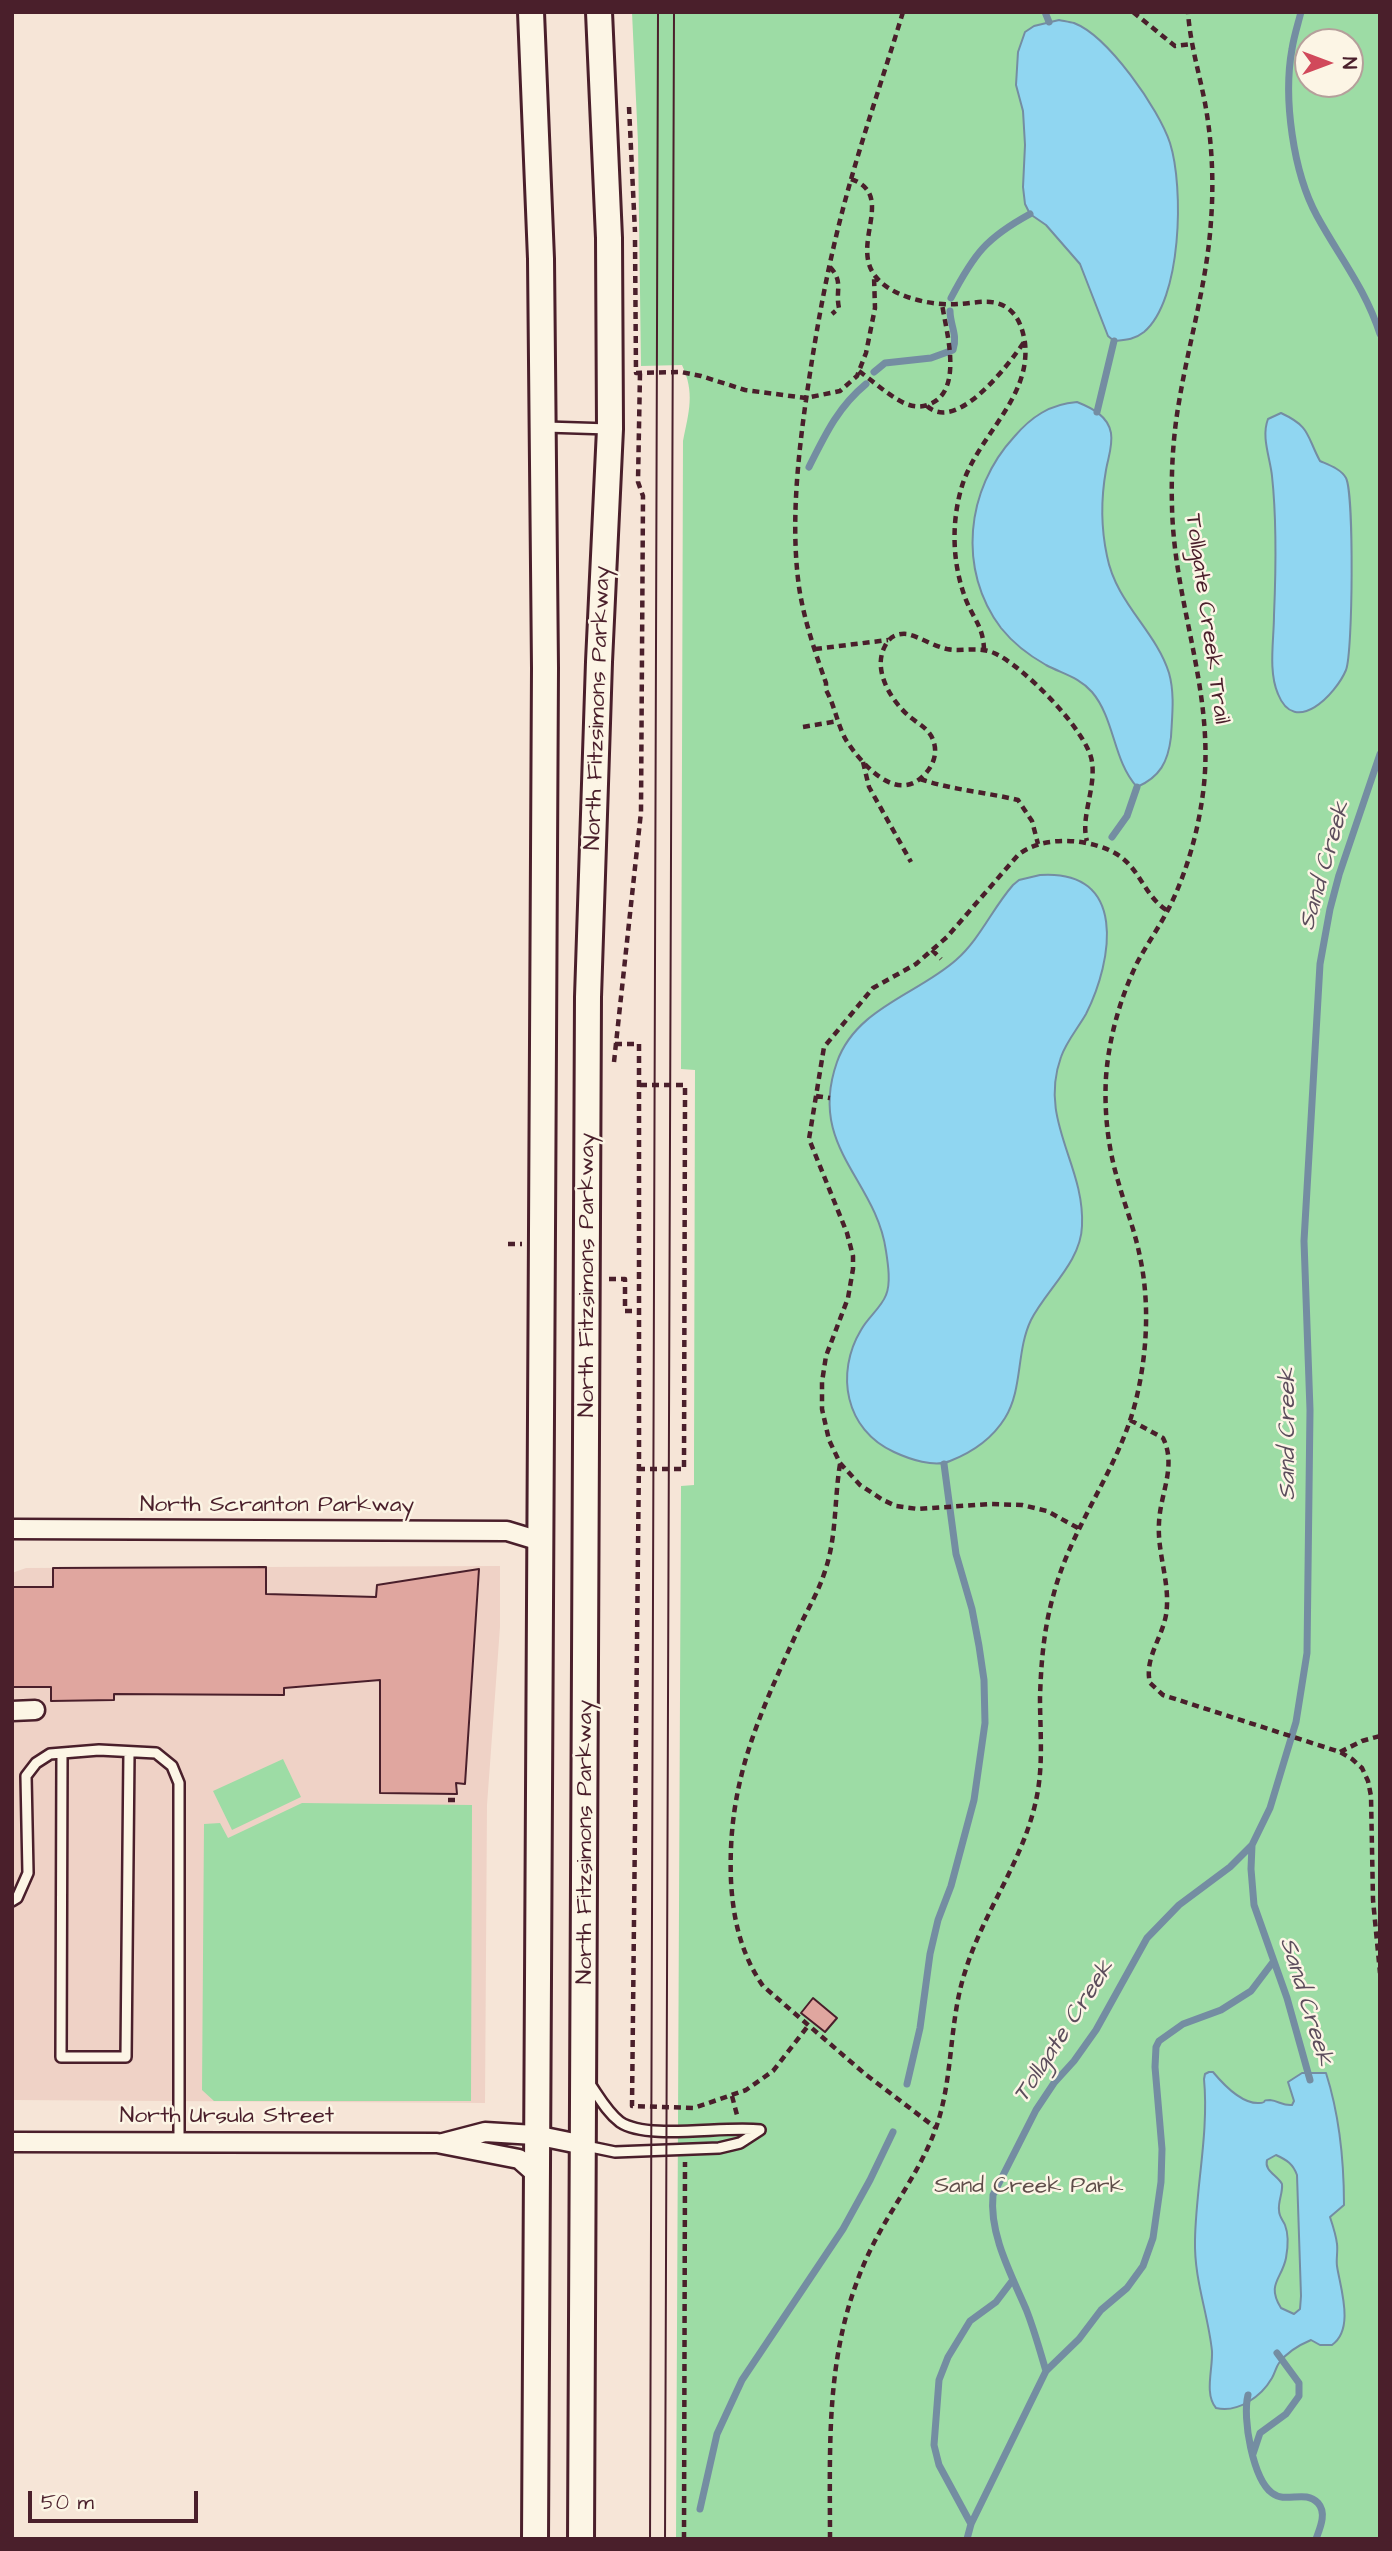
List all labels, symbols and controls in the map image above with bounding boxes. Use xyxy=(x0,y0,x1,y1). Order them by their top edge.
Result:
north arrow xyxy=(1294,28,1364,98)
text: N xyxy=(1335,57,1362,69)
street label: Tollgate Creek Trail xyxy=(1178,512,1234,726)
street label: North Fitzsimons Parkway xyxy=(580,565,618,851)
water label: Sand Creek xyxy=(1294,798,1358,934)
street label: North Fitzsimons Parkway xyxy=(574,1133,602,1417)
water label: Sand Creek xyxy=(1275,1368,1303,1500)
street label: North Scranton Parkway xyxy=(140,1492,414,1520)
street label: North Fitzsimons Parkway xyxy=(572,1700,600,1984)
water label: Sand Creek xyxy=(1272,1934,1338,2070)
water label: Tollgate Creek xyxy=(1008,1955,1122,2109)
street label: North Ursula Street xyxy=(120,2103,334,2131)
park label: Sand Creek Park xyxy=(934,2173,1124,2201)
scale bar xyxy=(32,2478,201,2522)
text: 50 m xyxy=(41,2488,94,2517)

